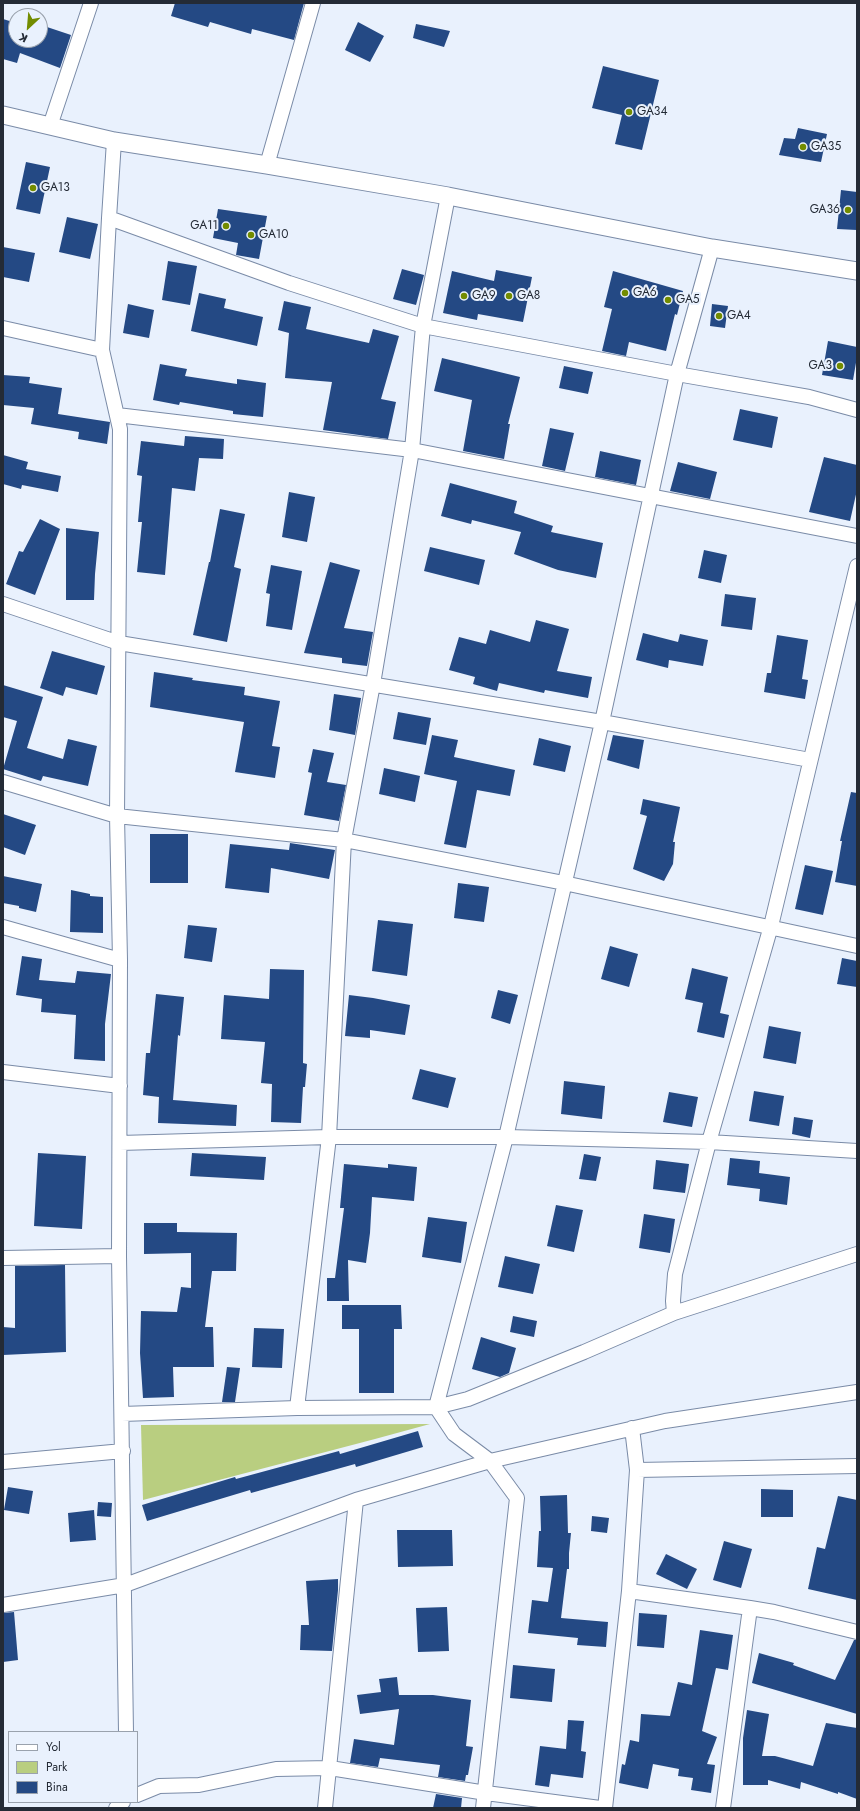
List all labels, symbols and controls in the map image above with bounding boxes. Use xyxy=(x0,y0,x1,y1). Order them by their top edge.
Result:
north arrow xyxy=(8,8,48,48)
text: K xyxy=(16,29,30,47)
place label: GA34 xyxy=(637,105,667,119)
marker: GA34 xyxy=(624,107,634,117)
place label: GA35 xyxy=(811,140,841,154)
marker: GA35 xyxy=(798,142,808,152)
place label: GA13 xyxy=(41,181,70,195)
marker: GA13 xyxy=(28,183,38,193)
place label: GA36 xyxy=(810,203,840,217)
marker: GA36 xyxy=(843,205,853,215)
place label: GA11 xyxy=(190,219,218,233)
marker: GA11 xyxy=(221,221,231,231)
place label: GA10 xyxy=(259,228,288,242)
marker: GA10 xyxy=(246,230,256,240)
place label: GA6 xyxy=(633,286,657,300)
marker: GA6 xyxy=(620,288,630,298)
place label: GA9 xyxy=(472,289,496,303)
place label: GA8 xyxy=(517,289,540,303)
marker: GA9 xyxy=(459,291,469,301)
marker: GA8 xyxy=(504,291,514,301)
place label: GA5 xyxy=(676,293,700,307)
marker: GA5 xyxy=(663,295,673,305)
place label: GA4 xyxy=(727,309,751,323)
marker: GA4 xyxy=(714,311,724,321)
place label: GA3 xyxy=(809,359,832,373)
marker: GA3 xyxy=(835,361,845,371)
legend xyxy=(8,1731,138,1803)
text: Yol xyxy=(46,1738,61,1756)
text: Park xyxy=(46,1758,67,1776)
text: Bina xyxy=(46,1778,68,1796)

